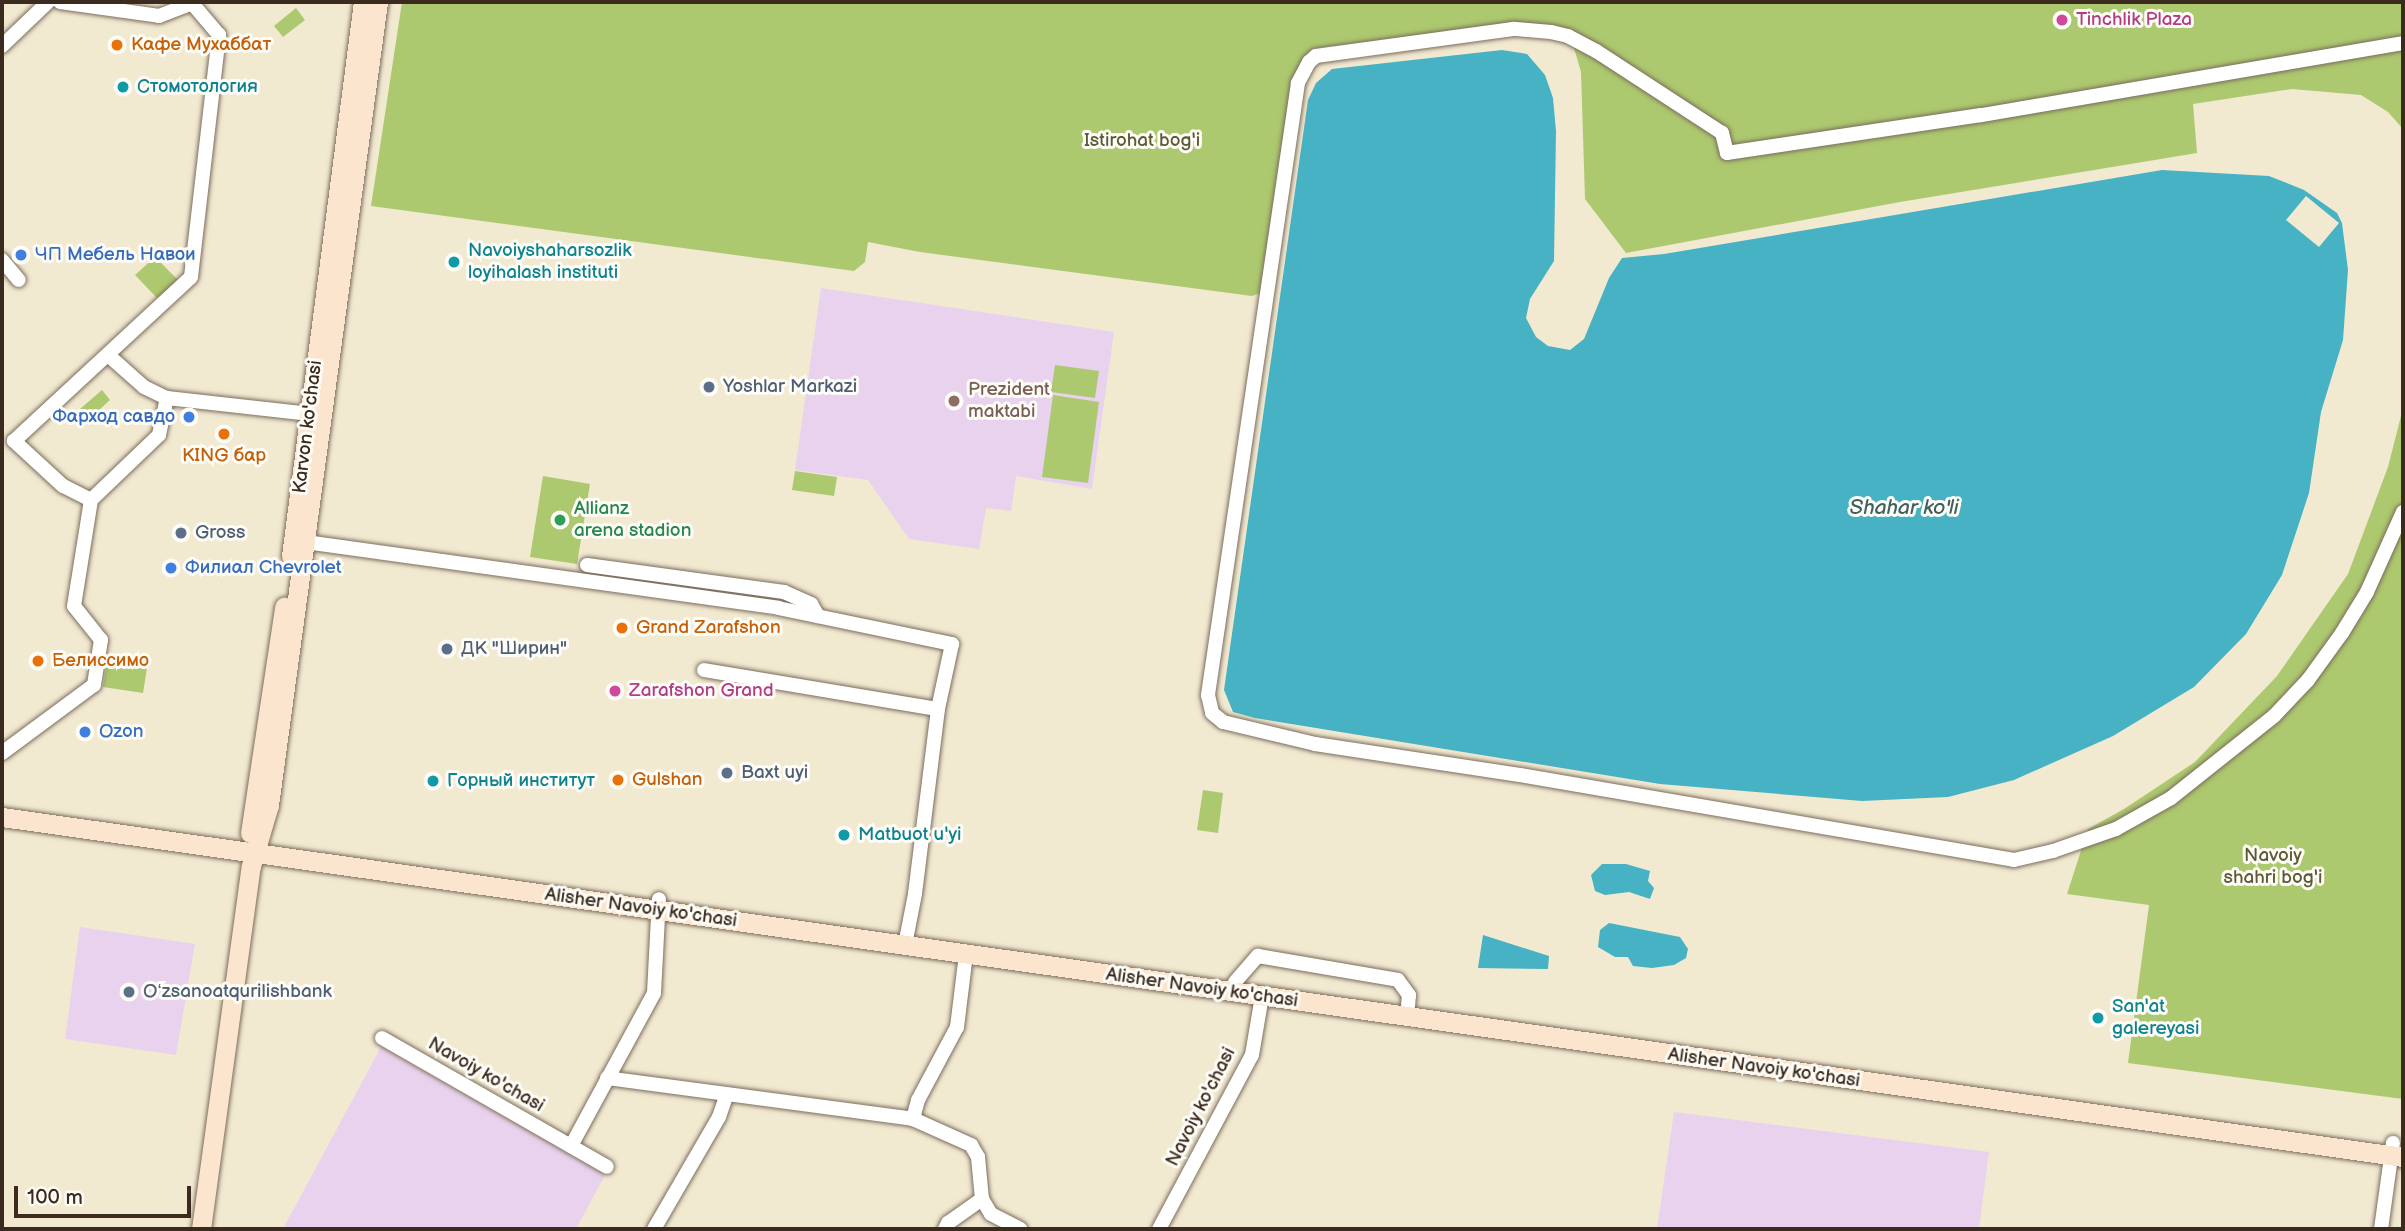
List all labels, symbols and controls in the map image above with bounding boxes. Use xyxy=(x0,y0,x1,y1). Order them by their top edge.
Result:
place label: Tinchlik Plaza xyxy=(2076,9,2192,31)
marker: Tinchlik Plaza xyxy=(2054,12,2070,28)
place label: Кафе Мухаббат xyxy=(131,34,271,56)
marker: Кафе Мухаббат xyxy=(109,37,125,53)
place label: Стомотология xyxy=(137,76,258,98)
marker: Стомотология xyxy=(115,79,131,95)
park label: Istirohat bog'i xyxy=(1084,130,1200,152)
place label: Navoiyshaharsozlik loyihalash instituti xyxy=(468,240,631,284)
place label: ЧП Мебель Навои xyxy=(35,244,196,266)
marker: ЧП Мебель Навои xyxy=(13,247,29,263)
marker: Navoiyshaharsozlik loyihalash instituti xyxy=(446,254,462,270)
street label: Karvon ko'chasi xyxy=(289,359,327,495)
place label: Yoshlar Markazi xyxy=(723,376,857,398)
marker: Yoshlar Markazi xyxy=(701,379,717,395)
place label: Prezident maktabi xyxy=(968,379,1050,423)
marker: Prezident maktabi xyxy=(946,393,962,409)
place label: Фарход савдо xyxy=(52,406,175,428)
marker: Фарход савдо xyxy=(181,409,197,425)
marker: KING бар xyxy=(216,426,232,442)
place label: KING бар xyxy=(182,445,266,467)
water label: Shahar ko'li xyxy=(1850,495,1958,521)
place label: Allianz arena stadion xyxy=(574,498,691,542)
marker: Allianz arena stadion xyxy=(552,512,568,528)
place label: Gross xyxy=(195,522,245,544)
marker: Gross xyxy=(173,525,189,541)
place label: Филиал Chevrolet xyxy=(185,557,342,579)
marker: Филиал Chevrolet xyxy=(163,560,179,576)
place label: Grand Zarafshon xyxy=(636,617,781,639)
marker: Grand Zarafshon xyxy=(614,620,630,636)
place label: ДК "Ширин" xyxy=(461,638,567,660)
marker: ДК "Ширин" xyxy=(439,641,455,657)
place label: Белиссимо xyxy=(52,650,149,672)
marker: Белиссимо xyxy=(30,653,46,669)
place label: Zarafshon Grand xyxy=(629,680,774,702)
marker: Zarafshon Grand xyxy=(607,683,623,699)
place label: Ozon xyxy=(99,721,144,743)
marker: Ozon xyxy=(77,724,93,740)
place label: Baxt uyi xyxy=(741,762,808,784)
marker: Baxt uyi xyxy=(719,765,735,781)
place label: Gulshan xyxy=(632,769,702,791)
place label: Горный институт xyxy=(447,770,595,792)
marker: Gulshan xyxy=(610,772,626,788)
marker: Горный институт xyxy=(425,773,441,789)
place label: Matbuot u'yi xyxy=(858,824,961,846)
marker: Matbuot u'yi xyxy=(836,827,852,843)
park label: Navoiy shahri bog'i xyxy=(2224,845,2322,889)
street label: Alisher Navoiy ko'chasi xyxy=(543,883,739,933)
street label: Alisher Navoiy ko'chasi xyxy=(1104,963,1300,1013)
place label: Oʻzsanoatqurilishbank xyxy=(143,981,332,1003)
marker: Oʻzsanoatqurilishbank xyxy=(121,984,137,1000)
place label: San'at galereyasi xyxy=(2112,996,2199,1040)
marker: San'at galereyasi xyxy=(2090,1010,2106,1026)
street label: Navoiy ko'chasi xyxy=(423,1032,549,1118)
street label: Navoiy ko'chasi xyxy=(1161,1043,1241,1171)
street label: Alisher Navoiy ko'chasi xyxy=(1666,1043,1862,1093)
scale bar xyxy=(18,1172,194,1216)
text: 100 m xyxy=(27,1185,83,1210)

